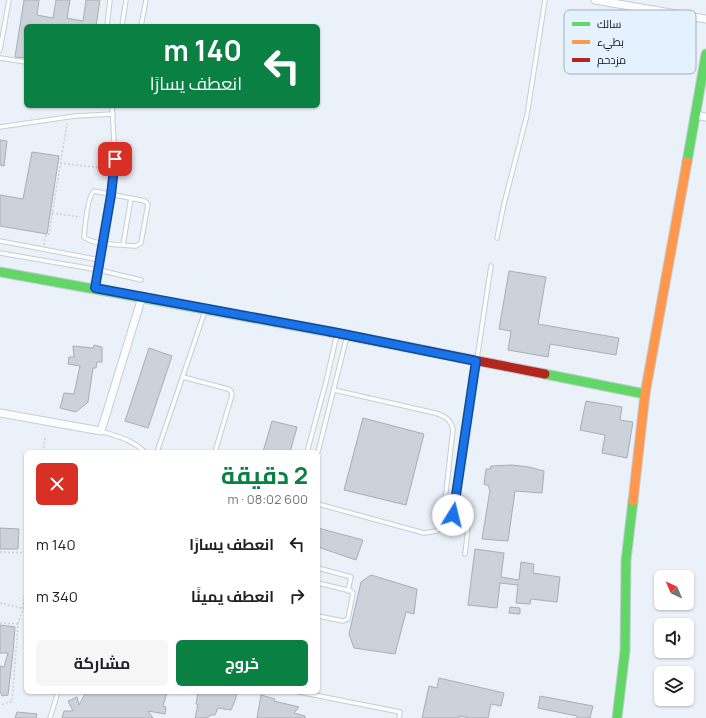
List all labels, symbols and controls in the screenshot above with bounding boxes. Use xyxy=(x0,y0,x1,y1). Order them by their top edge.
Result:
legend xyxy=(564,10,696,74)
text: سالك xyxy=(597,16,621,31)
text: 140 m xyxy=(163,31,242,69)
text: بطيء xyxy=(597,34,624,51)
icon: left xyxy=(256,40,308,92)
text: مزدحم xyxy=(597,52,626,68)
text: انعطف يسارًا xyxy=(150,71,242,95)
pin xyxy=(98,142,132,176)
icon: arrive xyxy=(104,148,126,170)
text: 2 دقيقة xyxy=(221,458,308,491)
button: close xyxy=(36,463,78,505)
text: 600 m · 08:02 xyxy=(228,490,308,508)
position arrow xyxy=(432,494,474,536)
icon: left xyxy=(286,533,308,555)
text: 140 m xyxy=(36,534,76,555)
text: انعطف يسارًا xyxy=(189,534,274,555)
north arrow xyxy=(654,570,694,610)
map controls xyxy=(654,570,694,706)
icon: right xyxy=(286,585,308,607)
text: 340 m xyxy=(36,586,78,607)
text: انعطف يمينًا xyxy=(191,586,274,607)
button: sound xyxy=(654,618,694,658)
button: مشاركة xyxy=(36,640,168,686)
button: خروج xyxy=(176,640,308,686)
button: layers xyxy=(654,666,694,706)

